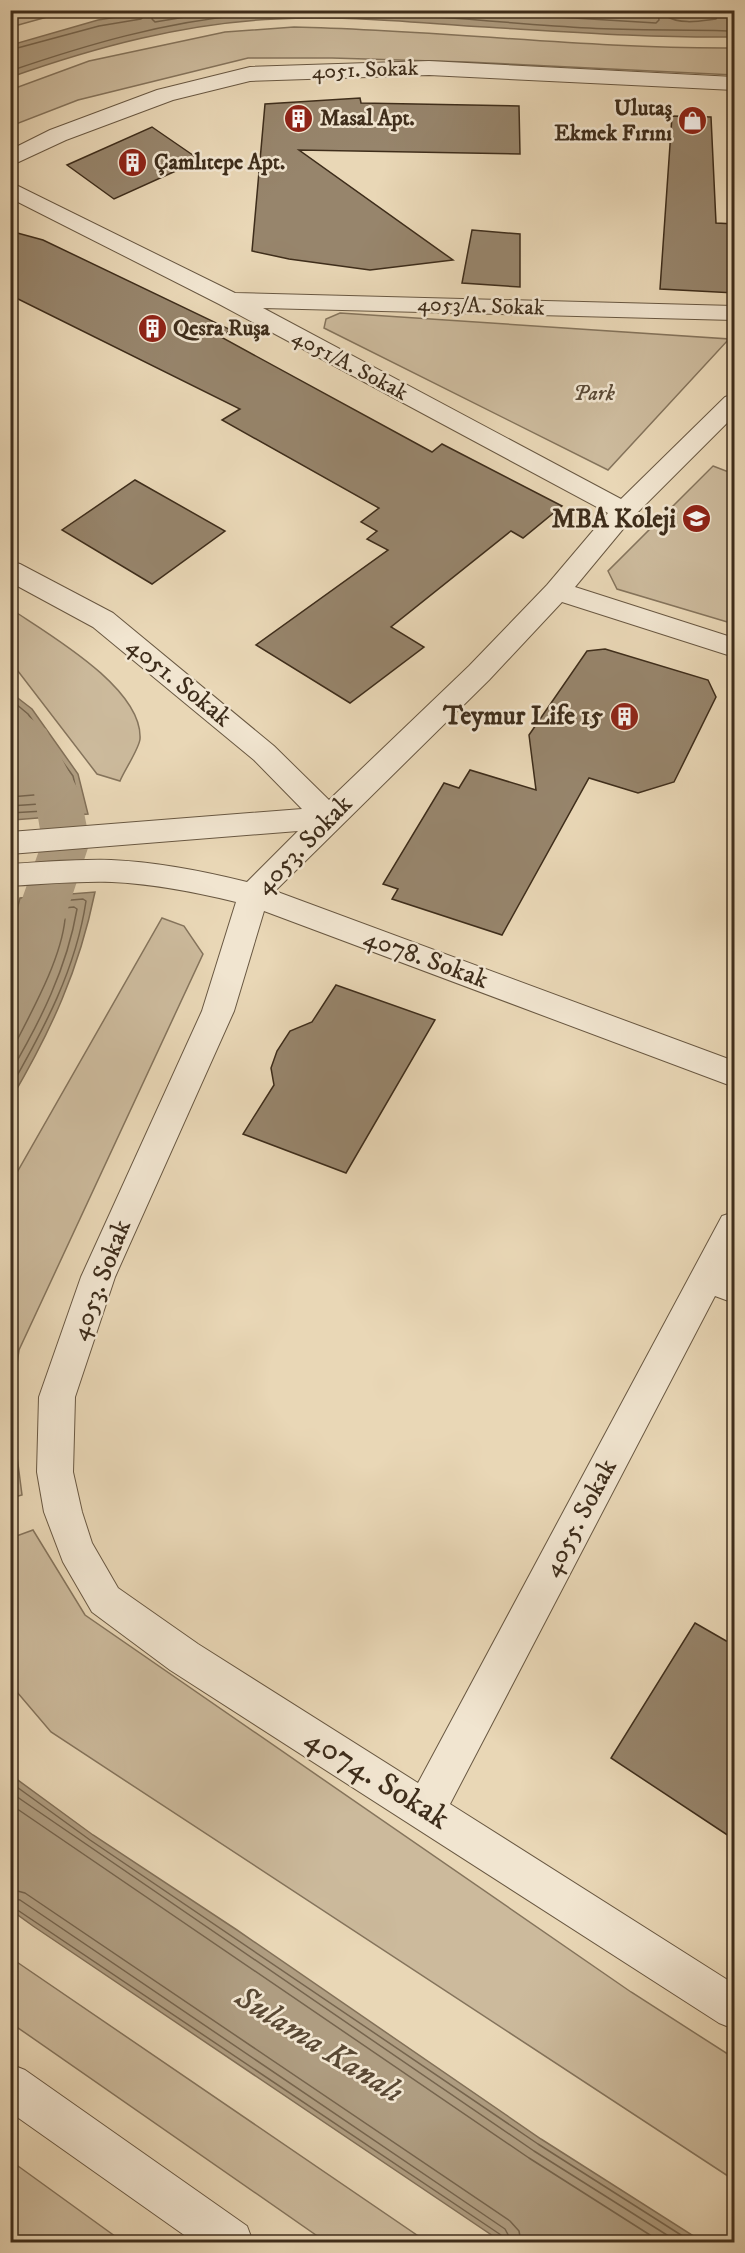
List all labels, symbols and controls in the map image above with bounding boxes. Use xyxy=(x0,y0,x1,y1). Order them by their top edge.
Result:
street label: 4051. Sokak xyxy=(311,55,419,85)
place label: Ulutaş Ekmek Fırını xyxy=(554,95,673,147)
building icon: Masal Apt. xyxy=(283,102,315,134)
place label: Masal Apt. xyxy=(320,105,415,132)
shop icon: Ulutaş Ekmek Fırını xyxy=(677,105,709,137)
building icon: Çamlıtepe Apt. xyxy=(117,146,149,178)
place label: Çamlıtepe Apt. xyxy=(154,149,285,176)
street label: 4053/A. Sokak xyxy=(417,290,545,322)
building icon: Qesra Ruşa xyxy=(136,312,168,344)
place label: Qesra Ruşa xyxy=(173,315,271,342)
street label: 4051/A. Sokak xyxy=(287,323,413,407)
park label: Park xyxy=(573,380,616,407)
place label: MBA Koleji xyxy=(552,503,676,536)
school or university icon: MBA Koleji xyxy=(681,503,713,535)
street label: 4051. Sokak xyxy=(120,629,238,735)
place label: Teymur Life 15 xyxy=(442,700,603,733)
building icon: Teymur Life 15 xyxy=(608,700,640,732)
street label: 4053. Sokak xyxy=(248,788,360,902)
street label: 4078. Sokak xyxy=(359,921,493,997)
street label: 4053. Sokak xyxy=(63,1215,139,1345)
street label: 4055. Sokak xyxy=(535,1453,625,1583)
street label: 4074. Sokak xyxy=(297,1719,457,1839)
water label: Sulama Kanalı xyxy=(226,1977,411,2113)

